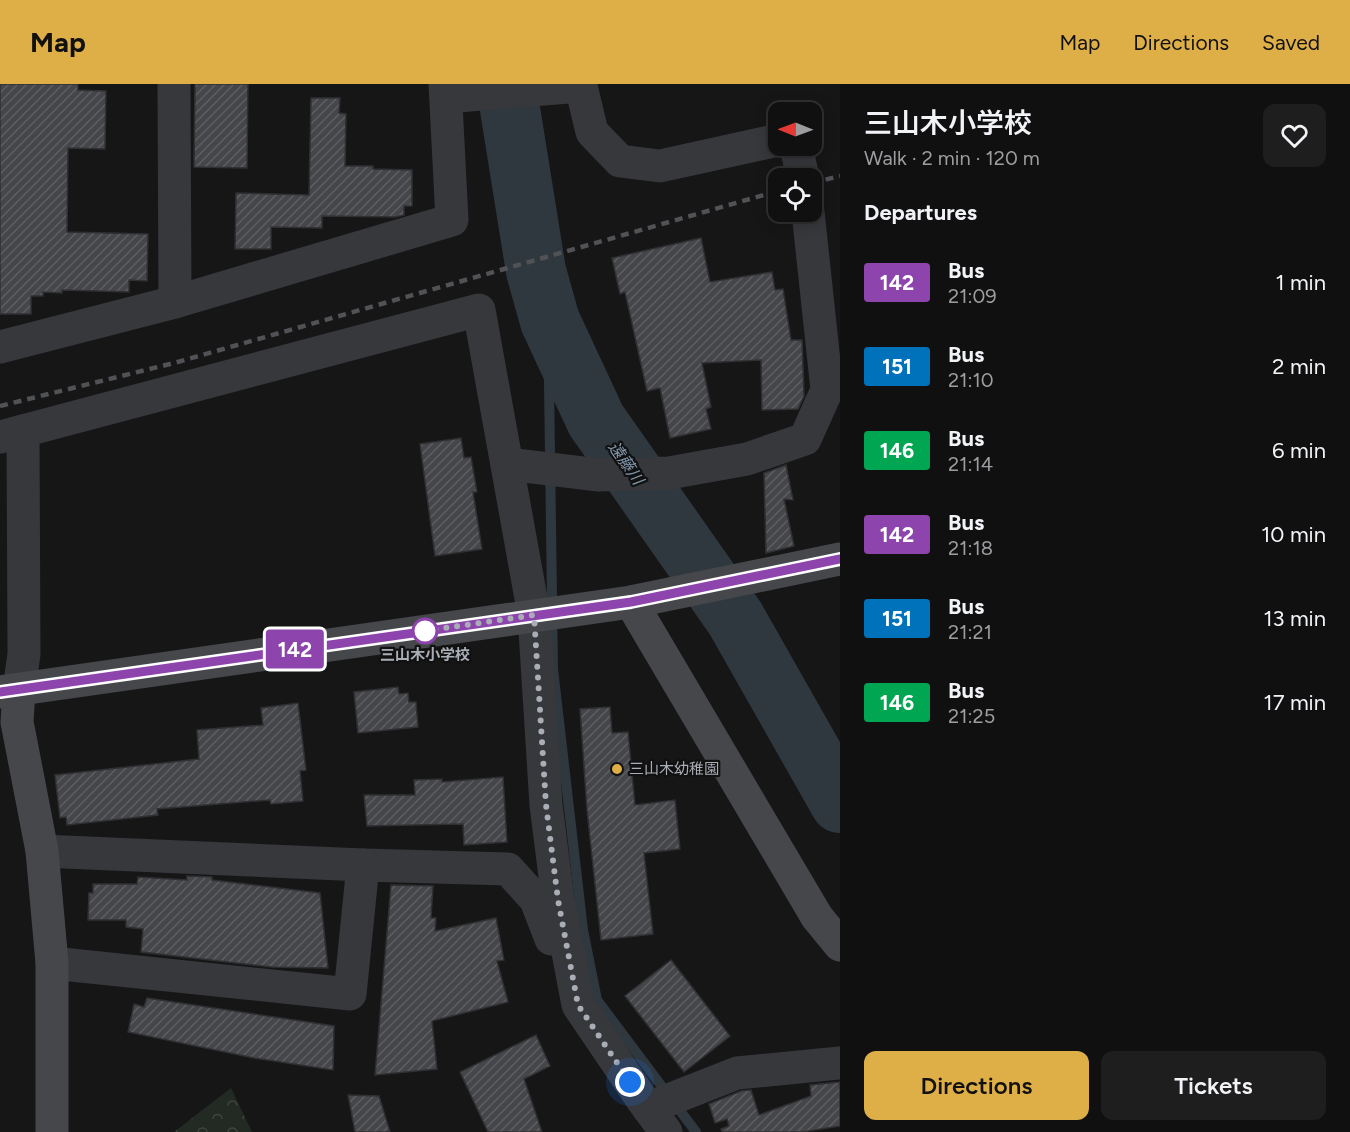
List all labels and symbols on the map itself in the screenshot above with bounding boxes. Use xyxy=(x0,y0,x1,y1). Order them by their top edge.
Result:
north arrow xyxy=(768,102,822,156)
water label: 遠藤川 xyxy=(604,438,649,490)
marker: 三山木小学校 xyxy=(412,618,438,644)
line badge: 142 xyxy=(260,630,330,668)
place label: 三山木小学校 xyxy=(380,646,470,664)
place label: 三山木幼稚園 xyxy=(629,760,719,778)
marker: 三山木幼稚園 xyxy=(610,762,624,776)
your location xyxy=(615,1067,645,1097)

